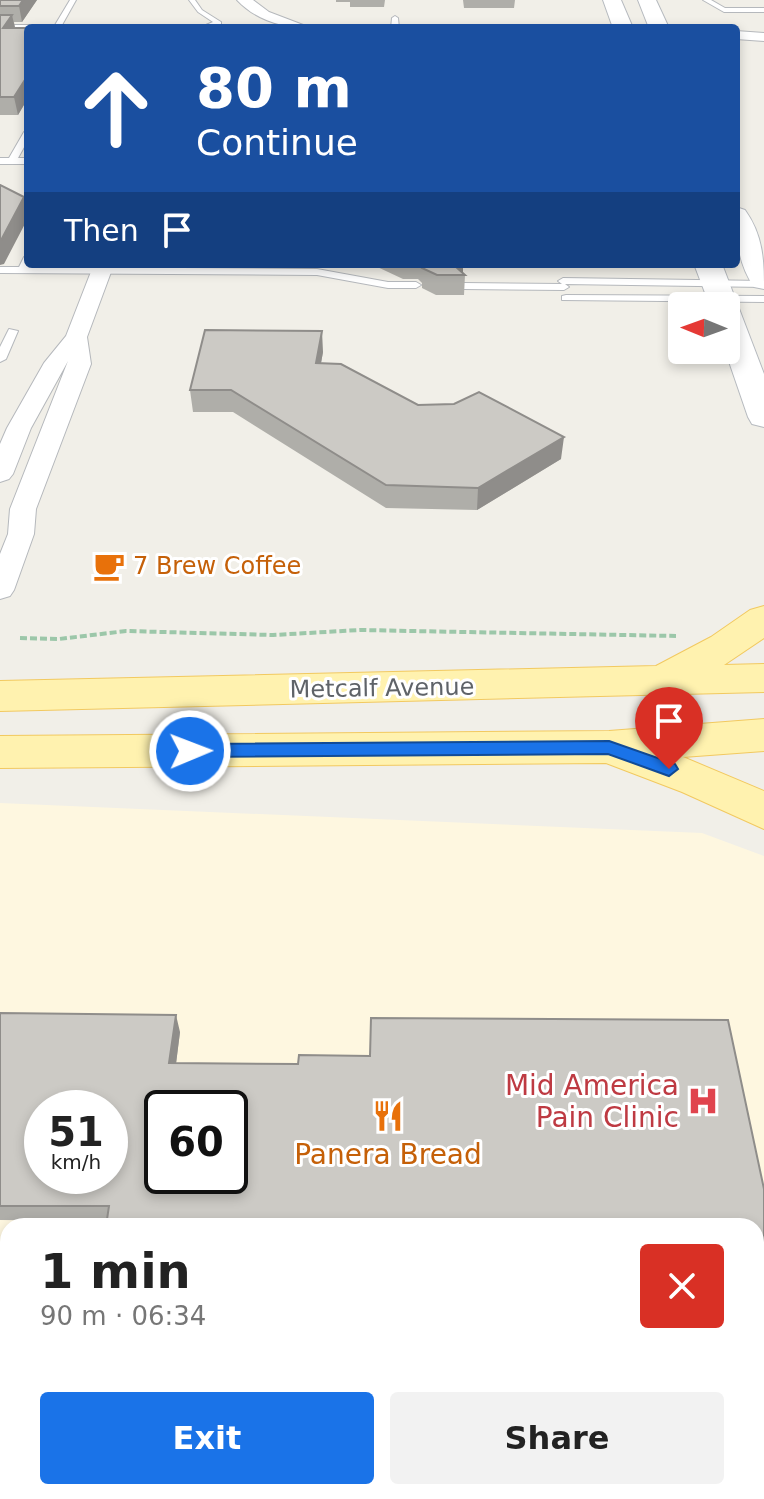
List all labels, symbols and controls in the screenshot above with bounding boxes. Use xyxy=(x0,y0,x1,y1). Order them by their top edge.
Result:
text: 80 m xyxy=(196,55,352,120)
icon: ahead xyxy=(64,56,168,160)
text: Continue xyxy=(196,122,358,163)
icon: arrive xyxy=(155,208,199,252)
text: Then xyxy=(64,213,139,248)
north arrow xyxy=(668,292,740,364)
map controls xyxy=(668,292,740,364)
cafe icon: 7 Brew Coffee xyxy=(92,549,126,583)
place label: 7 Brew Coffee xyxy=(133,552,301,580)
street label: Metcalf Avenue xyxy=(289,672,475,704)
pin xyxy=(635,687,703,769)
icon: arrive xyxy=(647,699,691,743)
position arrow xyxy=(148,709,232,793)
place label: Mid America Pain Clinic xyxy=(505,1069,679,1134)
hospital icon: Mid America Pain Clinic xyxy=(686,1084,720,1118)
speed limit sign: 60 xyxy=(144,1090,248,1194)
restaurant icon: Panera Bread xyxy=(371,1099,405,1133)
text: 51 xyxy=(48,1109,104,1155)
place label: Panera Bread xyxy=(294,1138,482,1171)
text: km/h xyxy=(51,1150,101,1174)
text: 1 min xyxy=(40,1243,191,1299)
button: close xyxy=(640,1244,724,1328)
text: 90 m · 06:34 xyxy=(40,1301,206,1331)
button: Exit xyxy=(40,1392,374,1484)
button: Share xyxy=(390,1392,724,1484)

